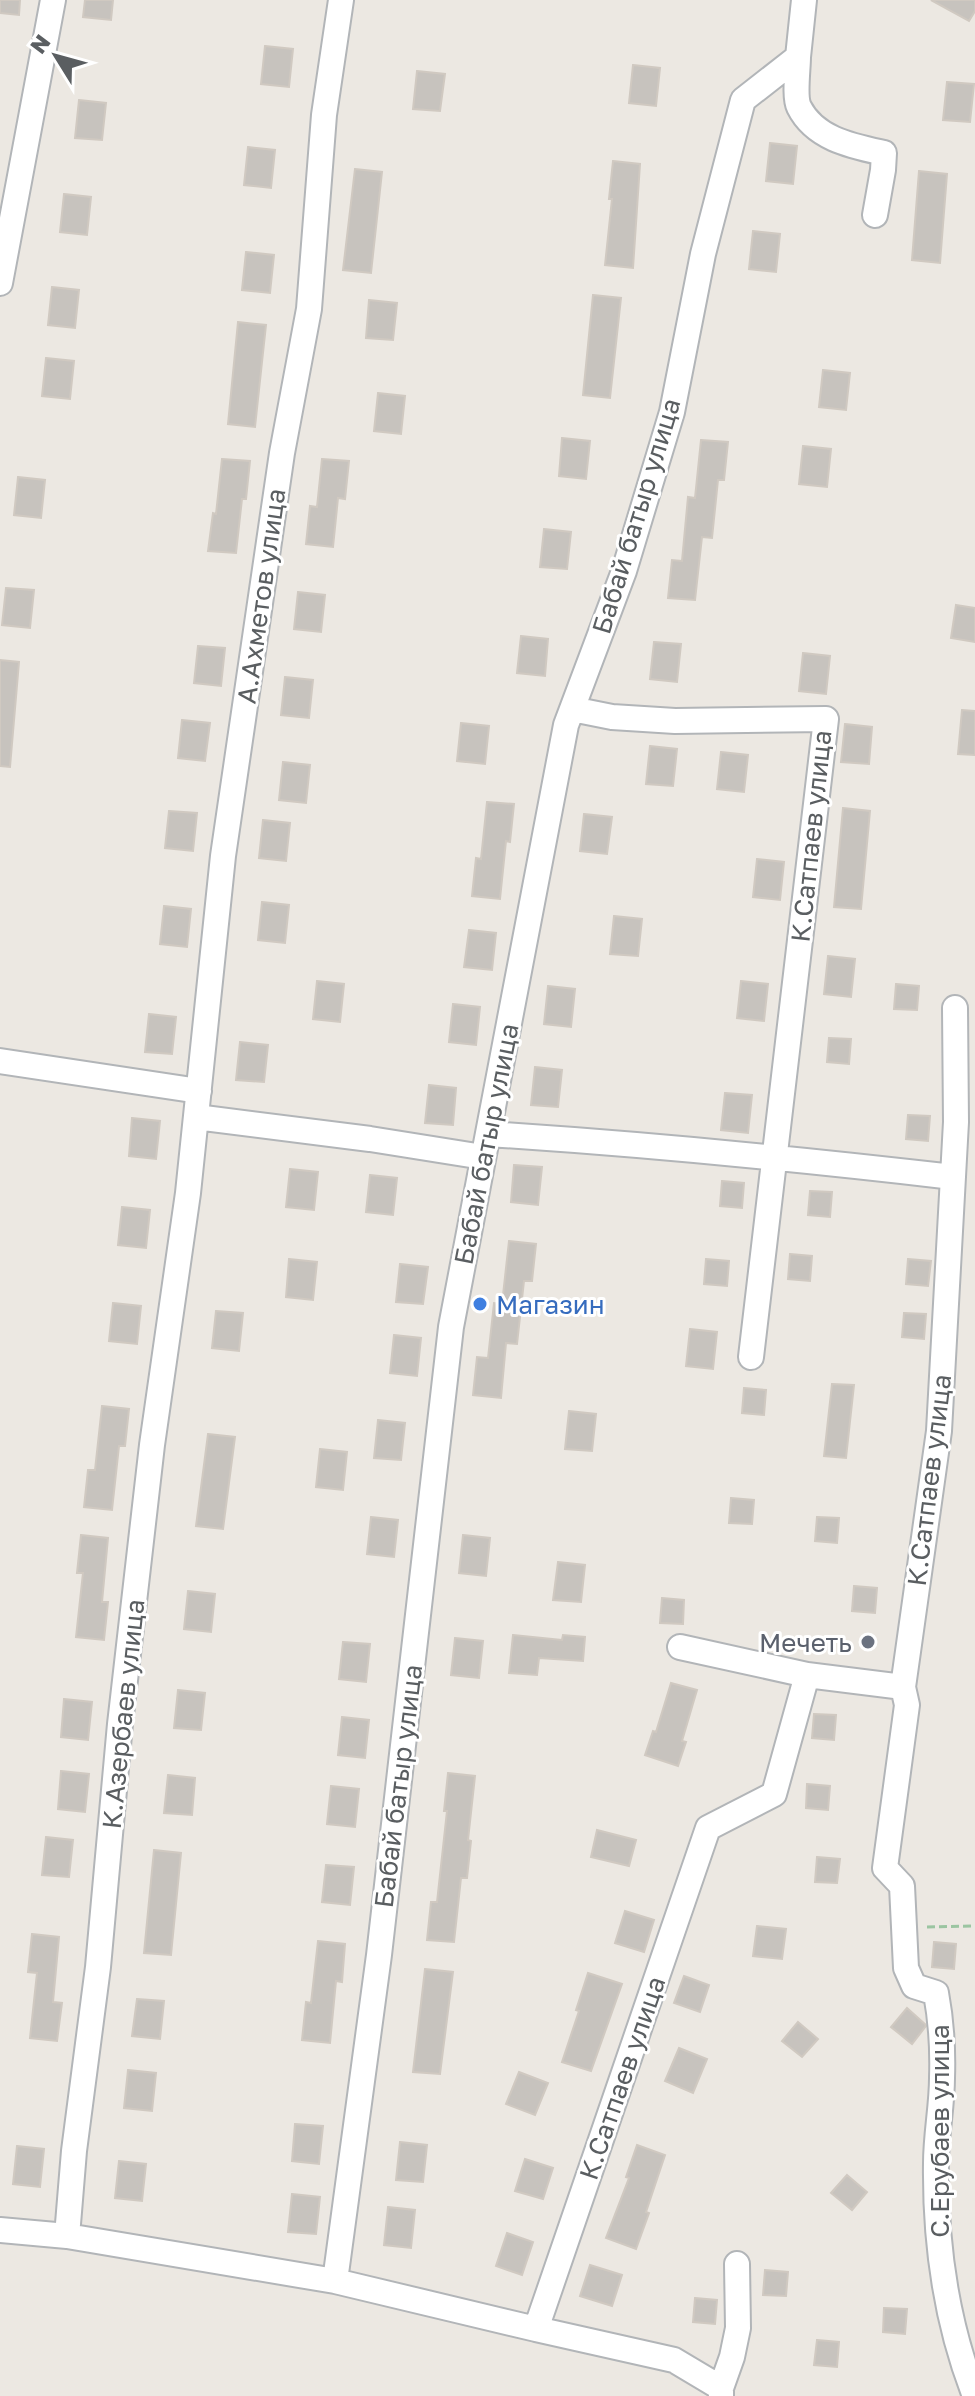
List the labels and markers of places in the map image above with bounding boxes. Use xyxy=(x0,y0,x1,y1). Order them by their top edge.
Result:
place label: Магазин xyxy=(496,1289,605,1320)
marker: Магазин xyxy=(471,1295,489,1313)
place label: Мечеть xyxy=(759,1627,852,1658)
marker: Мечеть xyxy=(859,1633,877,1651)

